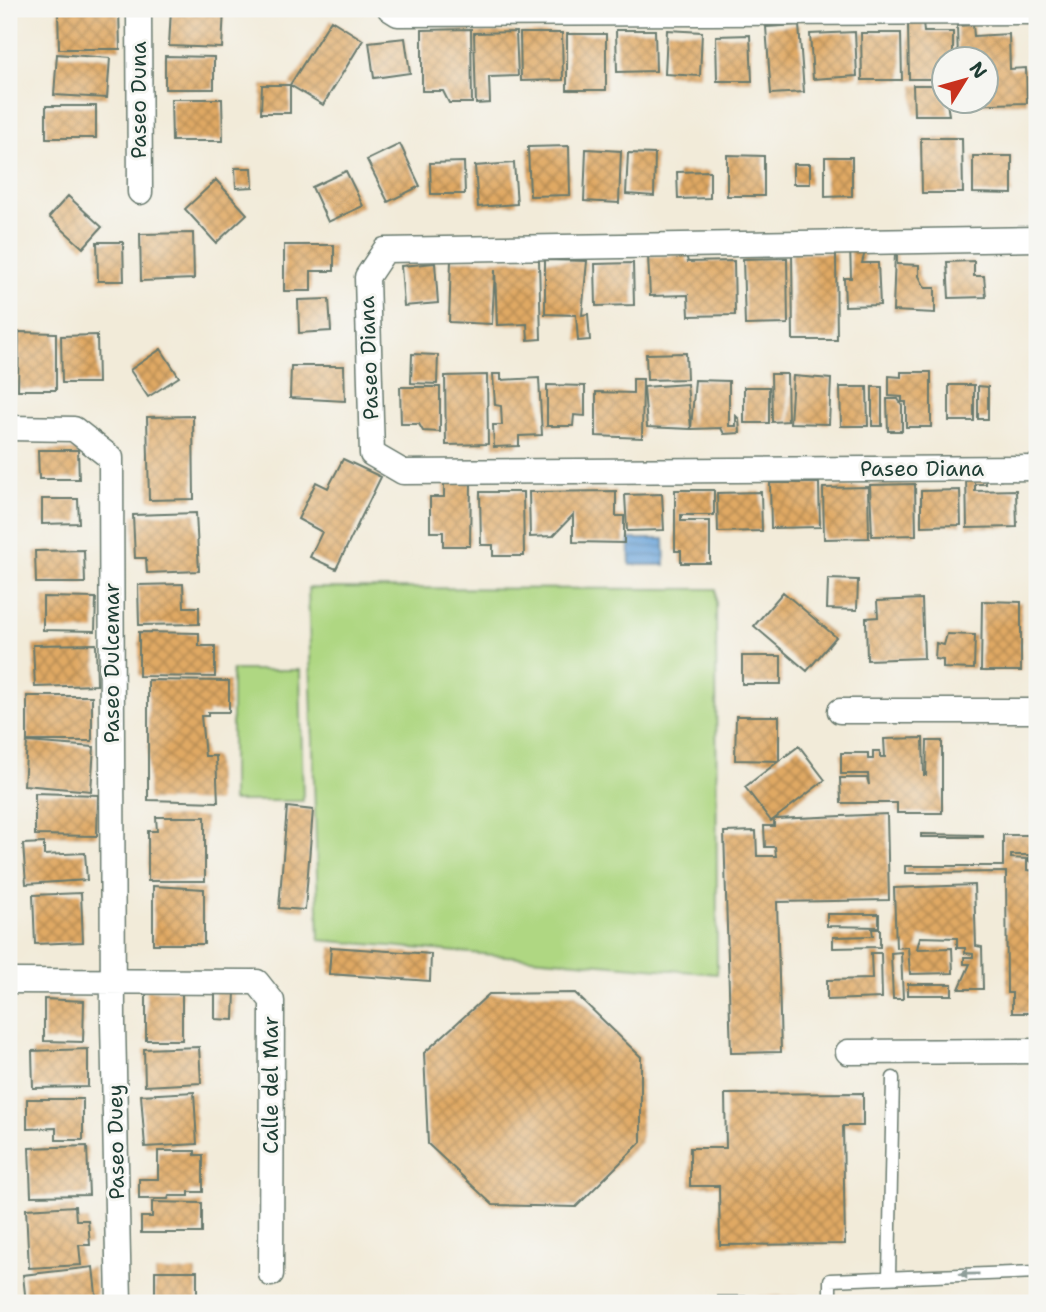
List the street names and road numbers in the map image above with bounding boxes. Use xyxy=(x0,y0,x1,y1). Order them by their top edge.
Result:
street label: Paseo Duna xyxy=(125,41,153,159)
street label: Paseo Diana xyxy=(353,295,385,421)
street label: Paseo Diana xyxy=(860,455,984,483)
street label: Paseo Dulcemar xyxy=(98,583,126,743)
street label: Calle del Mar xyxy=(257,1016,285,1154)
street label: Paseo Duey xyxy=(101,1084,131,1200)

